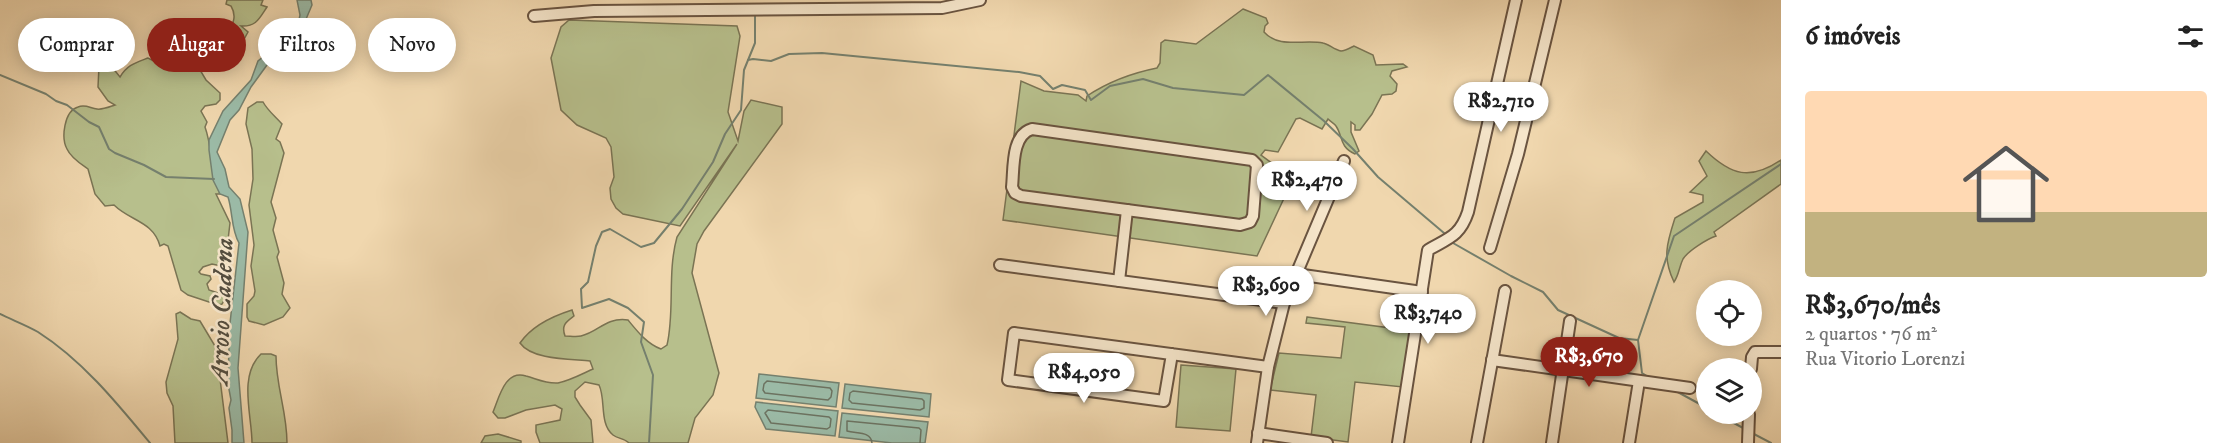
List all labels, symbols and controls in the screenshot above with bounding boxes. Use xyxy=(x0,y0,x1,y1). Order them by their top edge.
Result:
chip: Comprar xyxy=(18,18,135,72)
chip: Alugar xyxy=(147,18,246,72)
chip: Filtros xyxy=(258,18,356,72)
chip: Novo xyxy=(368,18,456,72)
text: 6 imóveis xyxy=(1805,20,1900,53)
icon: filters xyxy=(2174,20,2207,53)
pin: R$2,710 xyxy=(1446,82,1556,133)
text: R$2,710 xyxy=(1468,89,1534,114)
icon: home xyxy=(1952,130,2060,238)
pin: R$2,470 xyxy=(1252,161,1362,212)
text: R$2,470 xyxy=(1271,168,1343,193)
water label: Arroio Cadena xyxy=(202,237,242,388)
pin: R$3,690 xyxy=(1211,266,1321,317)
text: R$3,690 xyxy=(1232,273,1300,298)
map controls xyxy=(1696,280,1762,424)
button: locate xyxy=(1696,280,1762,346)
text: R$3,670/mês xyxy=(1805,289,1940,322)
pin: R$3,740 xyxy=(1373,294,1483,345)
text: R$3,740 xyxy=(1394,301,1462,326)
text: 2 quartos · 76 m² xyxy=(1805,322,1937,347)
pin: R$3,670 xyxy=(1534,337,1644,388)
text: R$3,670 xyxy=(1555,344,1623,369)
text: Rua Vitorio Lorenzi xyxy=(1805,347,1965,372)
pin: R$4,050 xyxy=(1029,353,1139,404)
button: layers xyxy=(1696,358,1762,424)
text: R$4,050 xyxy=(1047,360,1121,385)

